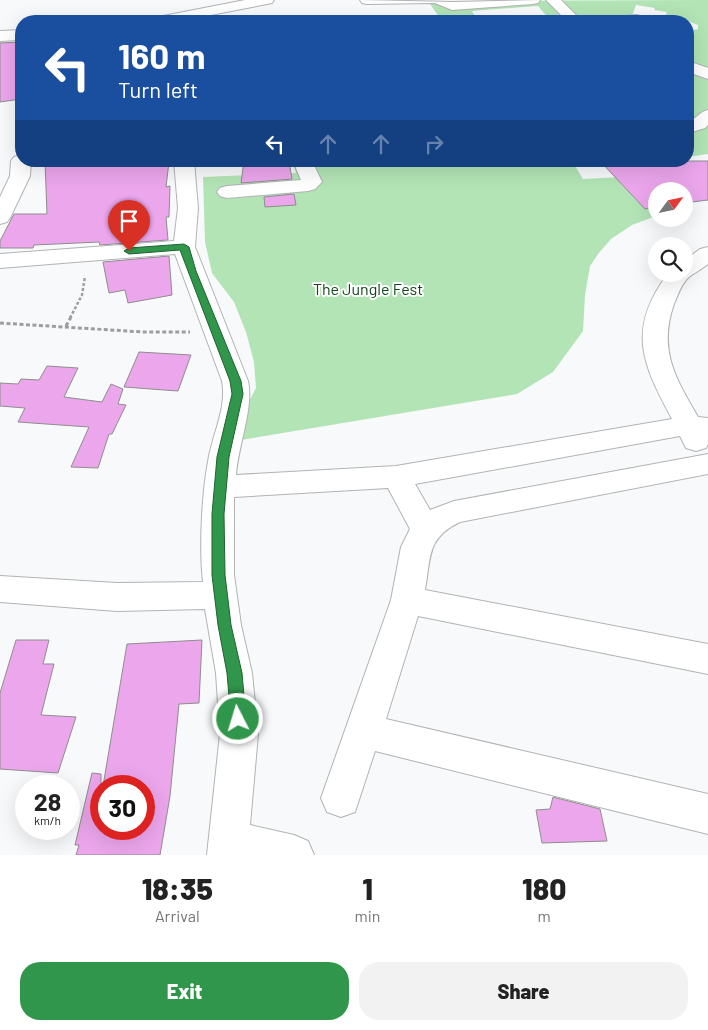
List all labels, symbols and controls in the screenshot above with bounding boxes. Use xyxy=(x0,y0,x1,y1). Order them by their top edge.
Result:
text: 160 m xyxy=(118,34,205,76)
icon: left xyxy=(35,35,100,100)
text: Turn left xyxy=(118,76,198,102)
icon: left xyxy=(261,130,289,158)
icon: ahead xyxy=(314,130,342,158)
icon: ahead xyxy=(367,130,395,158)
icon: right xyxy=(420,130,448,158)
north arrow xyxy=(648,182,692,228)
map controls xyxy=(648,182,693,282)
pin xyxy=(108,200,150,251)
icon: arrive xyxy=(115,207,143,235)
button: search xyxy=(648,237,693,282)
park label: The Jungle Fest xyxy=(313,279,423,298)
position arrow xyxy=(211,692,263,744)
speed limit sign: 30 xyxy=(90,775,155,840)
text: 28 xyxy=(34,786,61,816)
text: km/h xyxy=(34,813,61,827)
text: 18:35 xyxy=(142,870,213,906)
text: 1 xyxy=(362,870,373,906)
text: 180 xyxy=(522,870,566,906)
text: Arrival xyxy=(155,906,200,925)
text: min xyxy=(354,906,380,925)
text: m xyxy=(538,906,551,925)
button: Exit xyxy=(20,962,349,1020)
button: Share xyxy=(359,962,688,1020)

